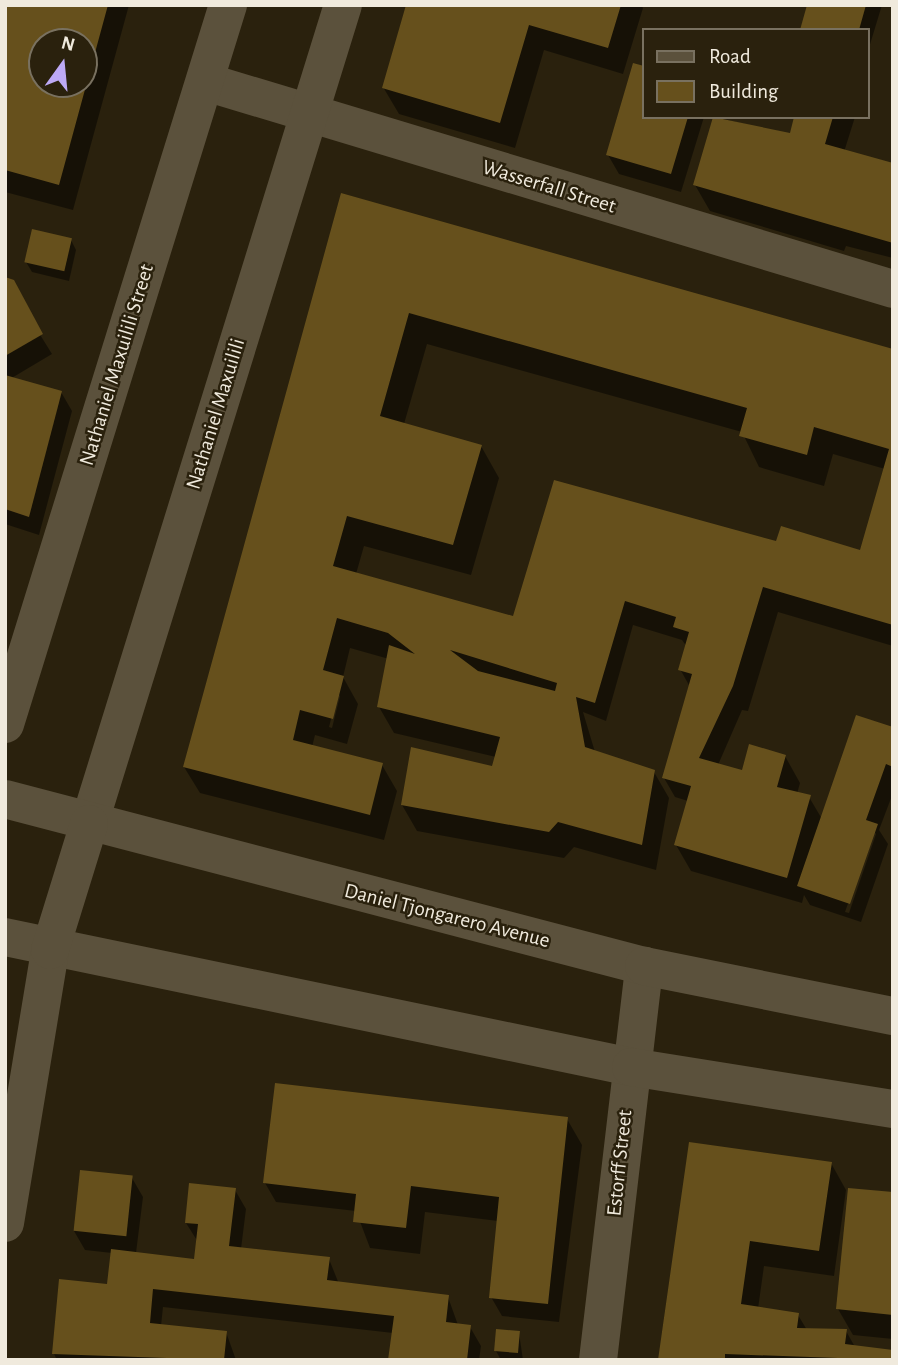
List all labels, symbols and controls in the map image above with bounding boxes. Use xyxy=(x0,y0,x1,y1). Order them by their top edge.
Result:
north arrow xyxy=(28,28,98,98)
legend xyxy=(642,28,870,119)
text: N xyxy=(59,33,77,55)
text: Road xyxy=(709,46,751,67)
text: Building xyxy=(709,81,778,102)
street label: Wasserfall Street xyxy=(479,155,619,219)
street label: Nathaniel Maxuilili Street xyxy=(74,261,160,469)
street label: Nathaniel Maxuilili xyxy=(181,335,251,493)
street label: Daniel Tjongarero Avenue xyxy=(342,878,552,954)
street label: Estorff Street xyxy=(602,1109,638,1217)

